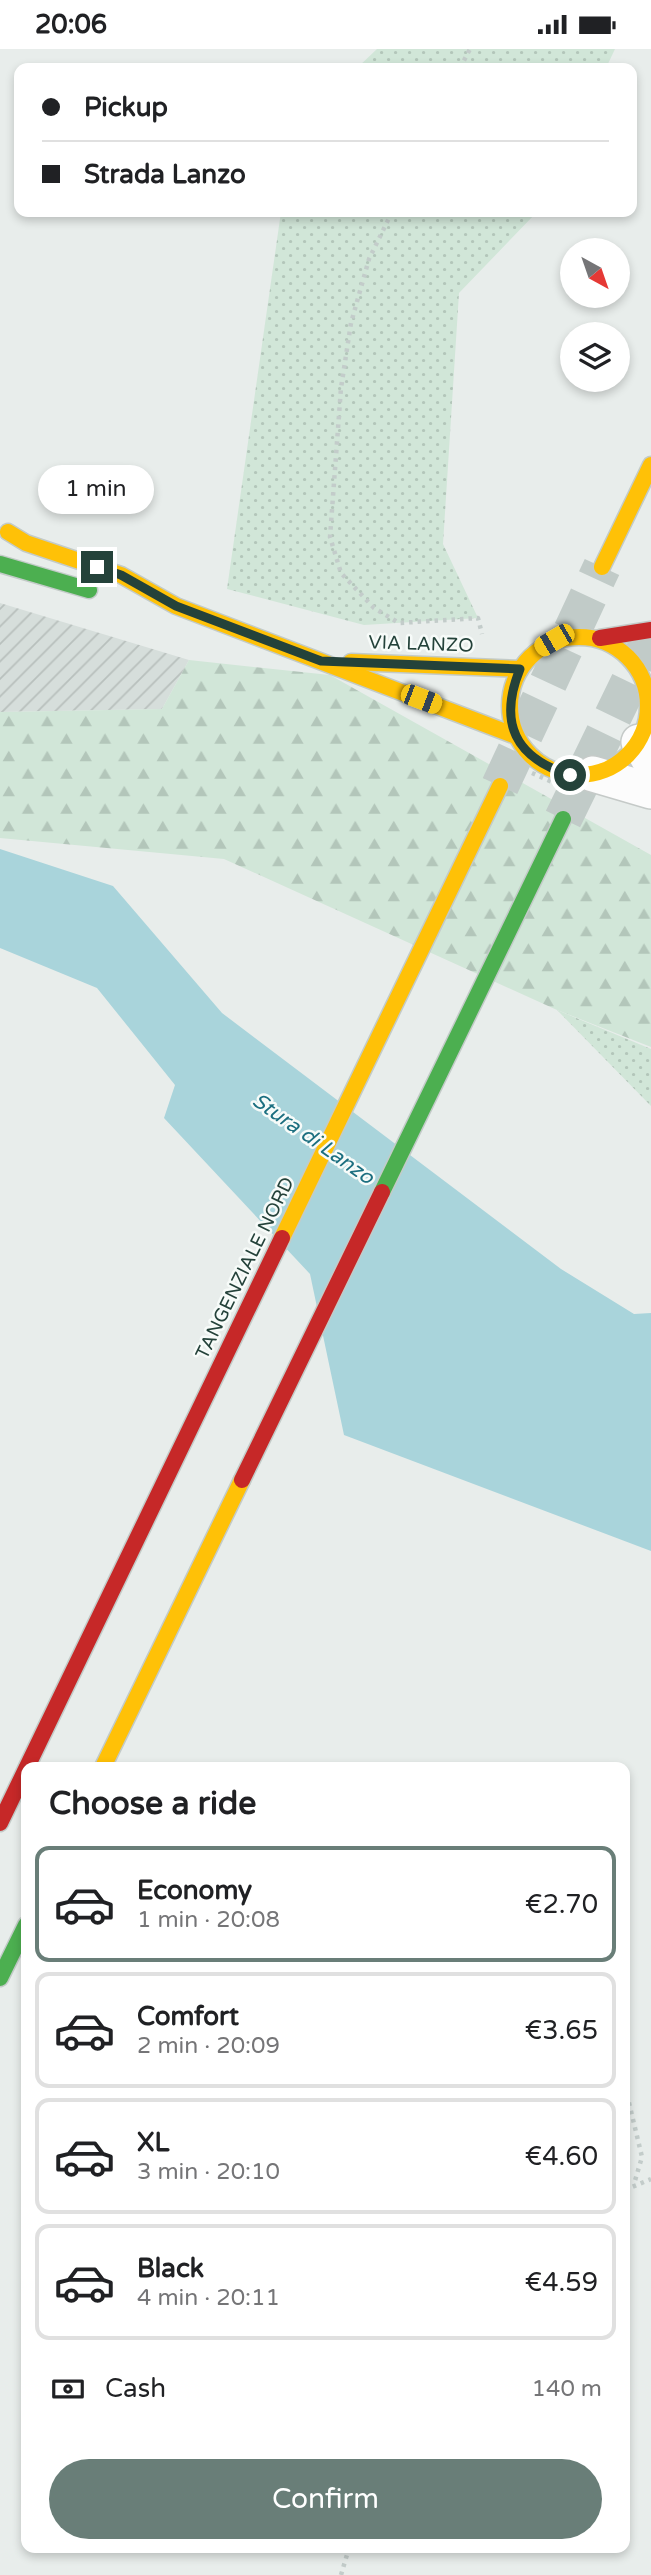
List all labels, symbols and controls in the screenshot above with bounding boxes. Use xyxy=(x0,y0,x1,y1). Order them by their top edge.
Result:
text: 20:06 xyxy=(35,9,107,40)
text: Pickup xyxy=(84,92,168,123)
text: Strada Lanzo xyxy=(84,159,246,190)
north arrow xyxy=(560,238,630,308)
map controls xyxy=(560,238,630,392)
button: layers xyxy=(560,322,630,392)
callout: 1 min xyxy=(39,465,155,515)
text: 1 min xyxy=(65,475,127,503)
route end xyxy=(81,551,113,583)
car xyxy=(531,620,578,660)
street label: VIA LANZO xyxy=(368,631,474,657)
car xyxy=(398,682,445,716)
route start xyxy=(554,759,586,791)
water label: Stura di Lanzo xyxy=(247,1088,380,1191)
street label: TANGENZIALE NORD xyxy=(191,1173,299,1363)
text: Choose a ride xyxy=(49,1785,256,1823)
icon: car xyxy=(53,1873,116,1936)
text: Economy xyxy=(137,1875,252,1906)
text: €2.70 xyxy=(525,1889,598,1920)
text: 1 min · 20:08 xyxy=(137,1906,280,1934)
icon: car xyxy=(53,1999,116,2062)
text: Comfort xyxy=(137,2001,239,2032)
text: €3.65 xyxy=(525,2015,598,2046)
text: 2 min · 20:09 xyxy=(137,2032,280,2060)
icon: car xyxy=(53,2125,116,2188)
text: XL xyxy=(137,2127,169,2158)
text: €4.60 xyxy=(525,2141,598,2172)
text: 3 min · 20:10 xyxy=(137,2158,280,2186)
icon: car xyxy=(53,2251,116,2314)
text: Black xyxy=(137,2253,204,2284)
text: €4.59 xyxy=(525,2267,598,2298)
text: 4 min · 20:11 xyxy=(137,2284,280,2312)
icon: cash xyxy=(49,2370,87,2408)
text: Cash xyxy=(105,2373,166,2404)
text: 140 m xyxy=(532,2375,602,2403)
button: Confirm xyxy=(49,2459,602,2539)

